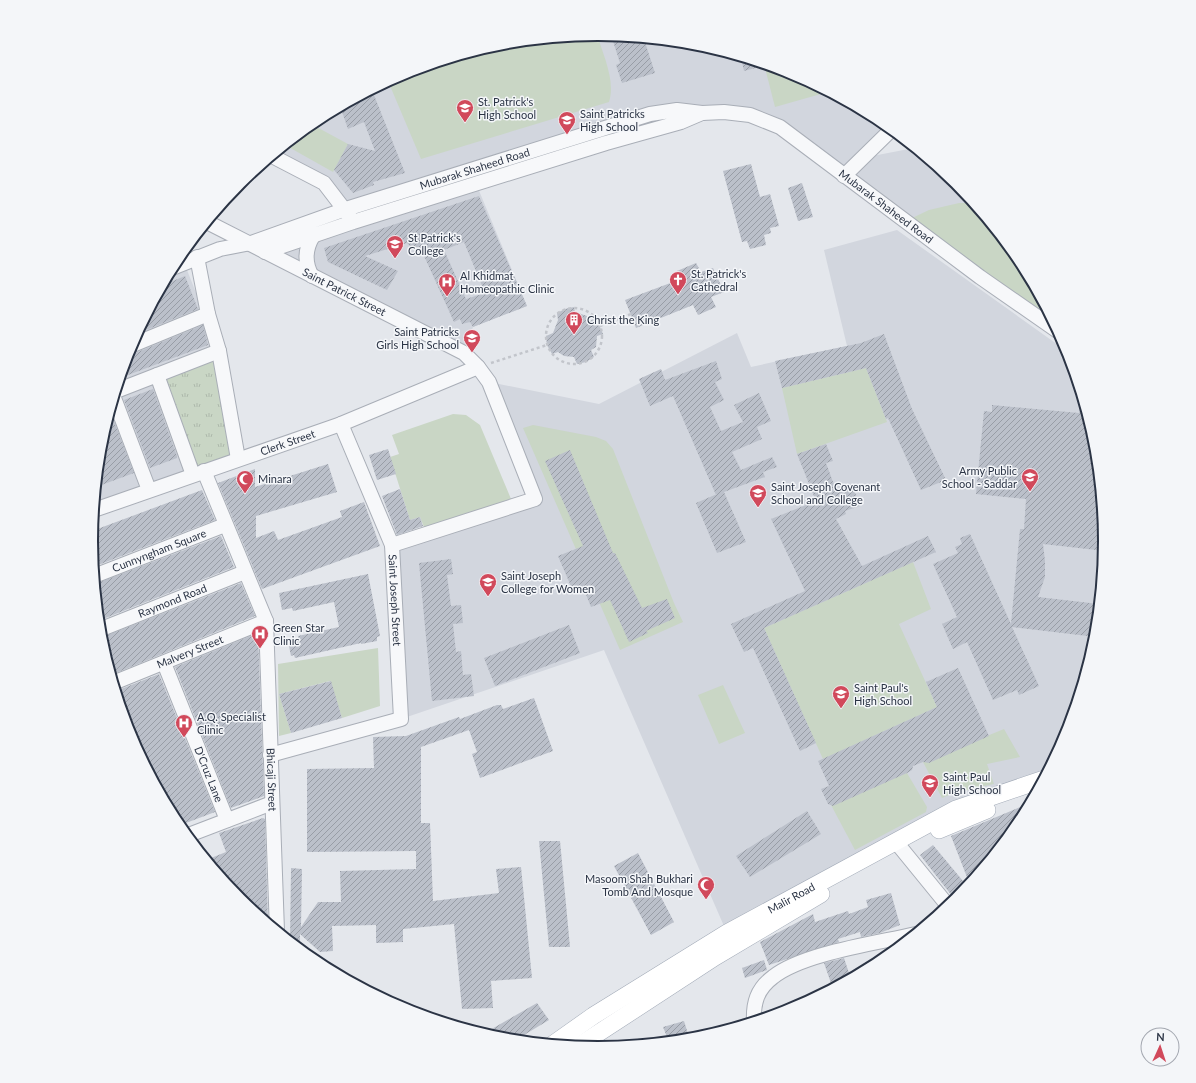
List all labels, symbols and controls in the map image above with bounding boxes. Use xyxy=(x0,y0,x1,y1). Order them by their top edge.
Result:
place label: St. Patrick's High School xyxy=(478,95,536,121)
school or university icon: St. Patrick's High School xyxy=(455,98,475,123)
place label: Saint Patricks High School xyxy=(580,107,645,133)
school or university icon: Saint Patricks High School xyxy=(557,110,577,135)
street label: Mubarak Shaheed Road xyxy=(418,145,531,192)
street label: Mubarak Shaheed Road xyxy=(837,167,936,246)
place label: St Patrick's College xyxy=(408,231,461,257)
school or university icon: St Patrick's College xyxy=(385,234,405,259)
street label: Saint Patrick Street xyxy=(300,265,388,318)
place label: St. Patrick's Cathedral xyxy=(691,267,746,293)
place label: Al Khidmat Homeopathic Clinic xyxy=(460,269,555,295)
church icon: St. Patrick's Cathedral xyxy=(668,270,688,295)
hospital icon: Al Khidmat Homeopathic Clinic xyxy=(437,272,457,297)
building icon: Christ the King xyxy=(564,310,584,335)
place label: Christ the King xyxy=(587,313,659,326)
place label: Saint Patricks Girls High School xyxy=(376,325,459,351)
school or university icon: Saint Patricks Girls High School xyxy=(462,328,482,353)
street label: Clerk Street xyxy=(258,427,317,458)
place label: Army Public School - Saddar xyxy=(942,464,1017,490)
school or university icon: Army Public School - Saddar xyxy=(1020,467,1040,492)
mosque icon: Minara xyxy=(235,469,255,494)
place label: Minara xyxy=(258,472,292,485)
place label: Saint Joseph Covenant School and College xyxy=(771,480,880,506)
school or university icon: Saint Joseph Covenant School and College xyxy=(748,483,768,508)
street label: Cunnyngham Square xyxy=(110,526,208,574)
street label: Saint Joseph Street xyxy=(386,554,404,646)
place label: Saint Joseph College for Women xyxy=(501,569,594,595)
school or university icon: Saint Joseph College for Women xyxy=(478,572,498,597)
street label: Raymond Road xyxy=(136,581,208,620)
place label: Green Star Clinic xyxy=(273,621,324,647)
hospital icon: Green Star Clinic xyxy=(250,624,270,649)
street label: Malvery Street xyxy=(155,632,225,671)
place label: Saint Paul's High School xyxy=(854,681,912,707)
school or university icon: Saint Paul's High School xyxy=(831,684,851,709)
place label: A.Q. Specialist Clinic xyxy=(197,710,266,736)
hospital icon: A.Q. Specialist Clinic xyxy=(174,713,194,738)
street label: D'Cruz Lane xyxy=(192,744,226,804)
street label: Bhicaji Street xyxy=(265,748,280,812)
place label: Saint Paul High School xyxy=(943,770,1001,796)
school or university icon: Saint Paul High School xyxy=(920,773,940,798)
place label: Masoom Shah Bukhari Tomb And Mosque xyxy=(585,872,693,898)
mosque icon: Masoom Shah Bukhari Tomb And Mosque xyxy=(696,875,716,900)
street label: Malir Road xyxy=(765,880,817,916)
north arrow xyxy=(1140,1027,1180,1067)
text: N xyxy=(1156,1030,1165,1043)

